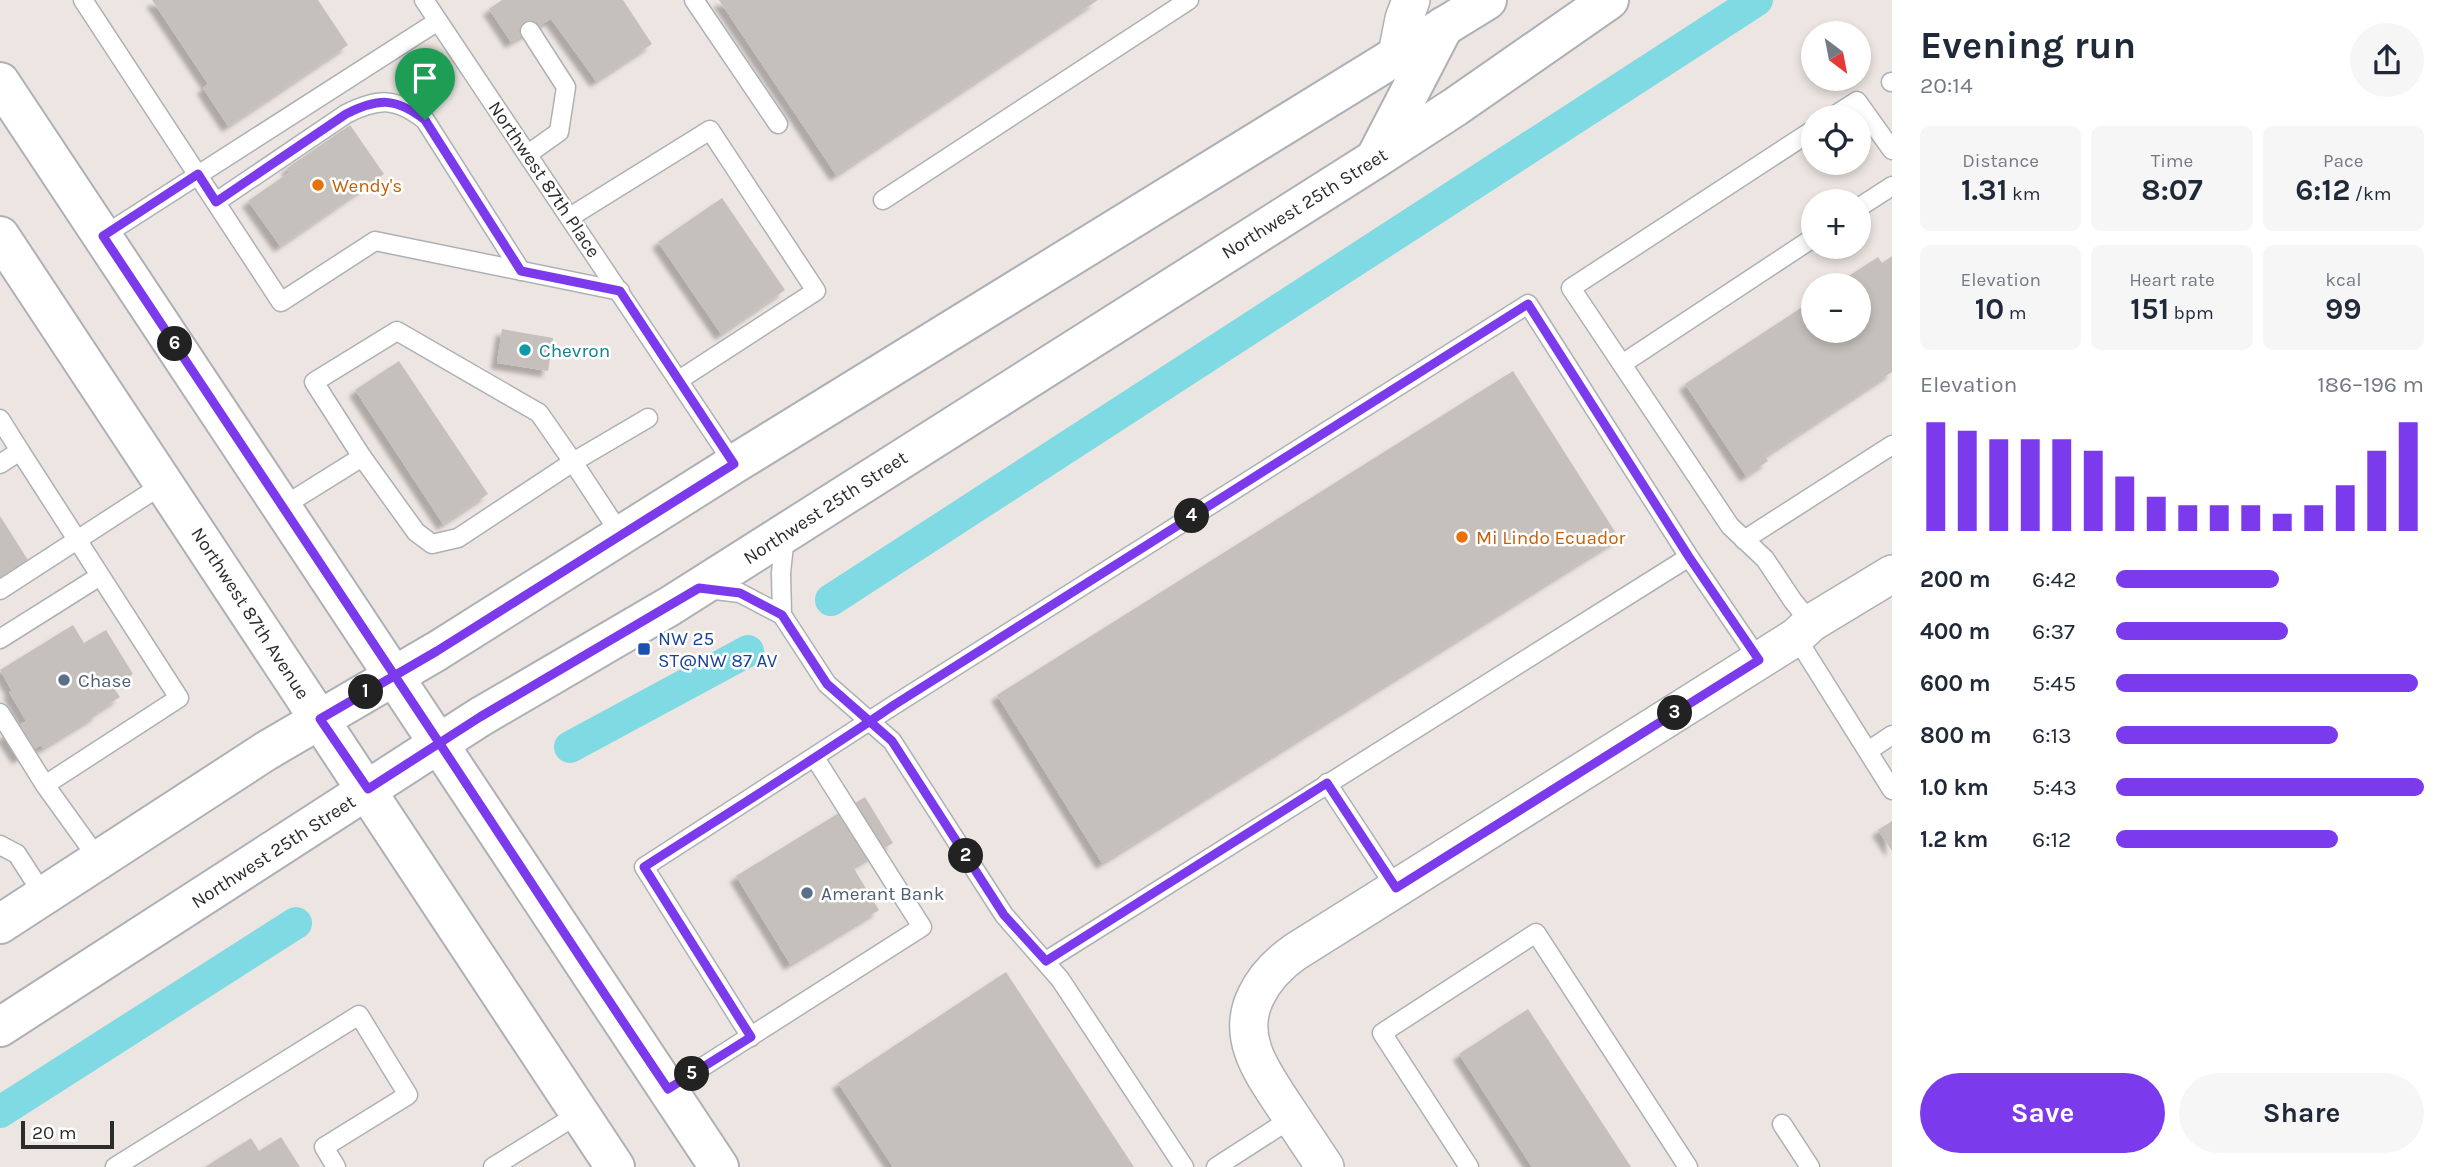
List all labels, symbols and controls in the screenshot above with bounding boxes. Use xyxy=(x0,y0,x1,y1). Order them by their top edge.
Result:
north arrow xyxy=(1801,21,1871,91)
map controls xyxy=(1801,21,1871,343)
text: Evening run xyxy=(1920,23,2136,68)
button: share xyxy=(2350,23,2424,97)
pin xyxy=(395,48,455,120)
icon: arrive xyxy=(406,59,444,97)
text: 20:14 xyxy=(1920,72,1973,99)
street label: Northwest 87th Place xyxy=(484,97,605,262)
button: locate xyxy=(1801,105,1871,175)
street label: Northwest 25th Street xyxy=(1218,144,1391,264)
text: Distance xyxy=(1962,150,2039,172)
text: Time xyxy=(2151,150,2193,172)
text: Pace xyxy=(2323,150,2364,172)
text: 1.31 xyxy=(1961,172,2007,208)
text: 8:07 xyxy=(2141,172,2203,208)
text: 6:12 xyxy=(2295,172,2350,208)
place label: Wendy's xyxy=(332,175,402,197)
marker: Wendy's xyxy=(310,177,326,193)
text: km xyxy=(2007,183,2040,205)
text: /km xyxy=(2350,183,2391,205)
button: + xyxy=(1801,189,1871,259)
text: Elevation xyxy=(1960,269,2041,291)
text: Heart rate xyxy=(2129,269,2215,291)
text: kcal xyxy=(2325,269,2361,291)
button: − xyxy=(1801,273,1871,343)
text: 10 xyxy=(1975,291,2004,327)
text: 151 xyxy=(2130,291,2169,327)
text: 99 xyxy=(2325,291,2362,327)
text: m xyxy=(2004,302,2027,324)
text: bpm xyxy=(2169,302,2214,324)
pin: 6 xyxy=(158,326,192,362)
text: 6 xyxy=(169,332,180,354)
place label: Chevron xyxy=(539,340,610,362)
marker: Chevron xyxy=(517,342,533,358)
text: Elevation xyxy=(1920,371,2017,398)
text: 186–196 m xyxy=(2317,371,2424,398)
street label: Northwest 25th Street xyxy=(739,447,912,569)
pin: 4 xyxy=(1174,498,1210,534)
text: 4 xyxy=(1186,504,1197,526)
street label: Northwest 87th Avenue xyxy=(186,524,314,704)
place label: Mi Lindo Ecuador xyxy=(1476,527,1626,549)
marker: Mi Lindo Ecuador xyxy=(1454,529,1470,545)
text: 200 m xyxy=(1920,566,1991,593)
text: 6:42 xyxy=(2032,566,2077,593)
text: 400 m xyxy=(1920,618,1990,645)
text: 6:37 xyxy=(2032,618,2075,645)
place label: NW 25 ST@NW 87 AV xyxy=(658,628,778,672)
marker: NW 25 ST@NW 87 AV xyxy=(636,641,652,657)
place label: Chase xyxy=(78,670,131,692)
text: 600 m xyxy=(1920,670,1991,697)
text: 5:45 xyxy=(2032,670,2076,697)
marker: Chase xyxy=(56,672,72,688)
pin: 1 xyxy=(348,674,384,710)
text: 1 xyxy=(362,680,369,702)
pin: 3 xyxy=(1658,696,1692,730)
text: 3 xyxy=(1669,701,1680,723)
text: 800 m xyxy=(1920,722,1992,749)
text: 6:13 xyxy=(2032,722,2072,749)
text: 1.0 km xyxy=(1920,774,1989,801)
text: 5:43 xyxy=(2032,774,2077,801)
street label: Northwest 25th Street xyxy=(187,791,360,913)
text: 1.2 km xyxy=(1920,826,1988,853)
text: 6:12 xyxy=(2032,826,2071,853)
pin: 2 xyxy=(948,838,984,874)
text: 2 xyxy=(960,844,971,866)
place label: Amerant Bank xyxy=(821,883,945,905)
marker: Amerant Bank xyxy=(799,885,815,901)
pin: 5 xyxy=(674,1056,710,1092)
text: 5 xyxy=(686,1062,697,1084)
button: Save xyxy=(1920,1073,2165,1153)
button: Share xyxy=(2179,1073,2424,1153)
scale bar xyxy=(21,1118,114,1150)
text: 20 m xyxy=(32,1122,77,1144)

